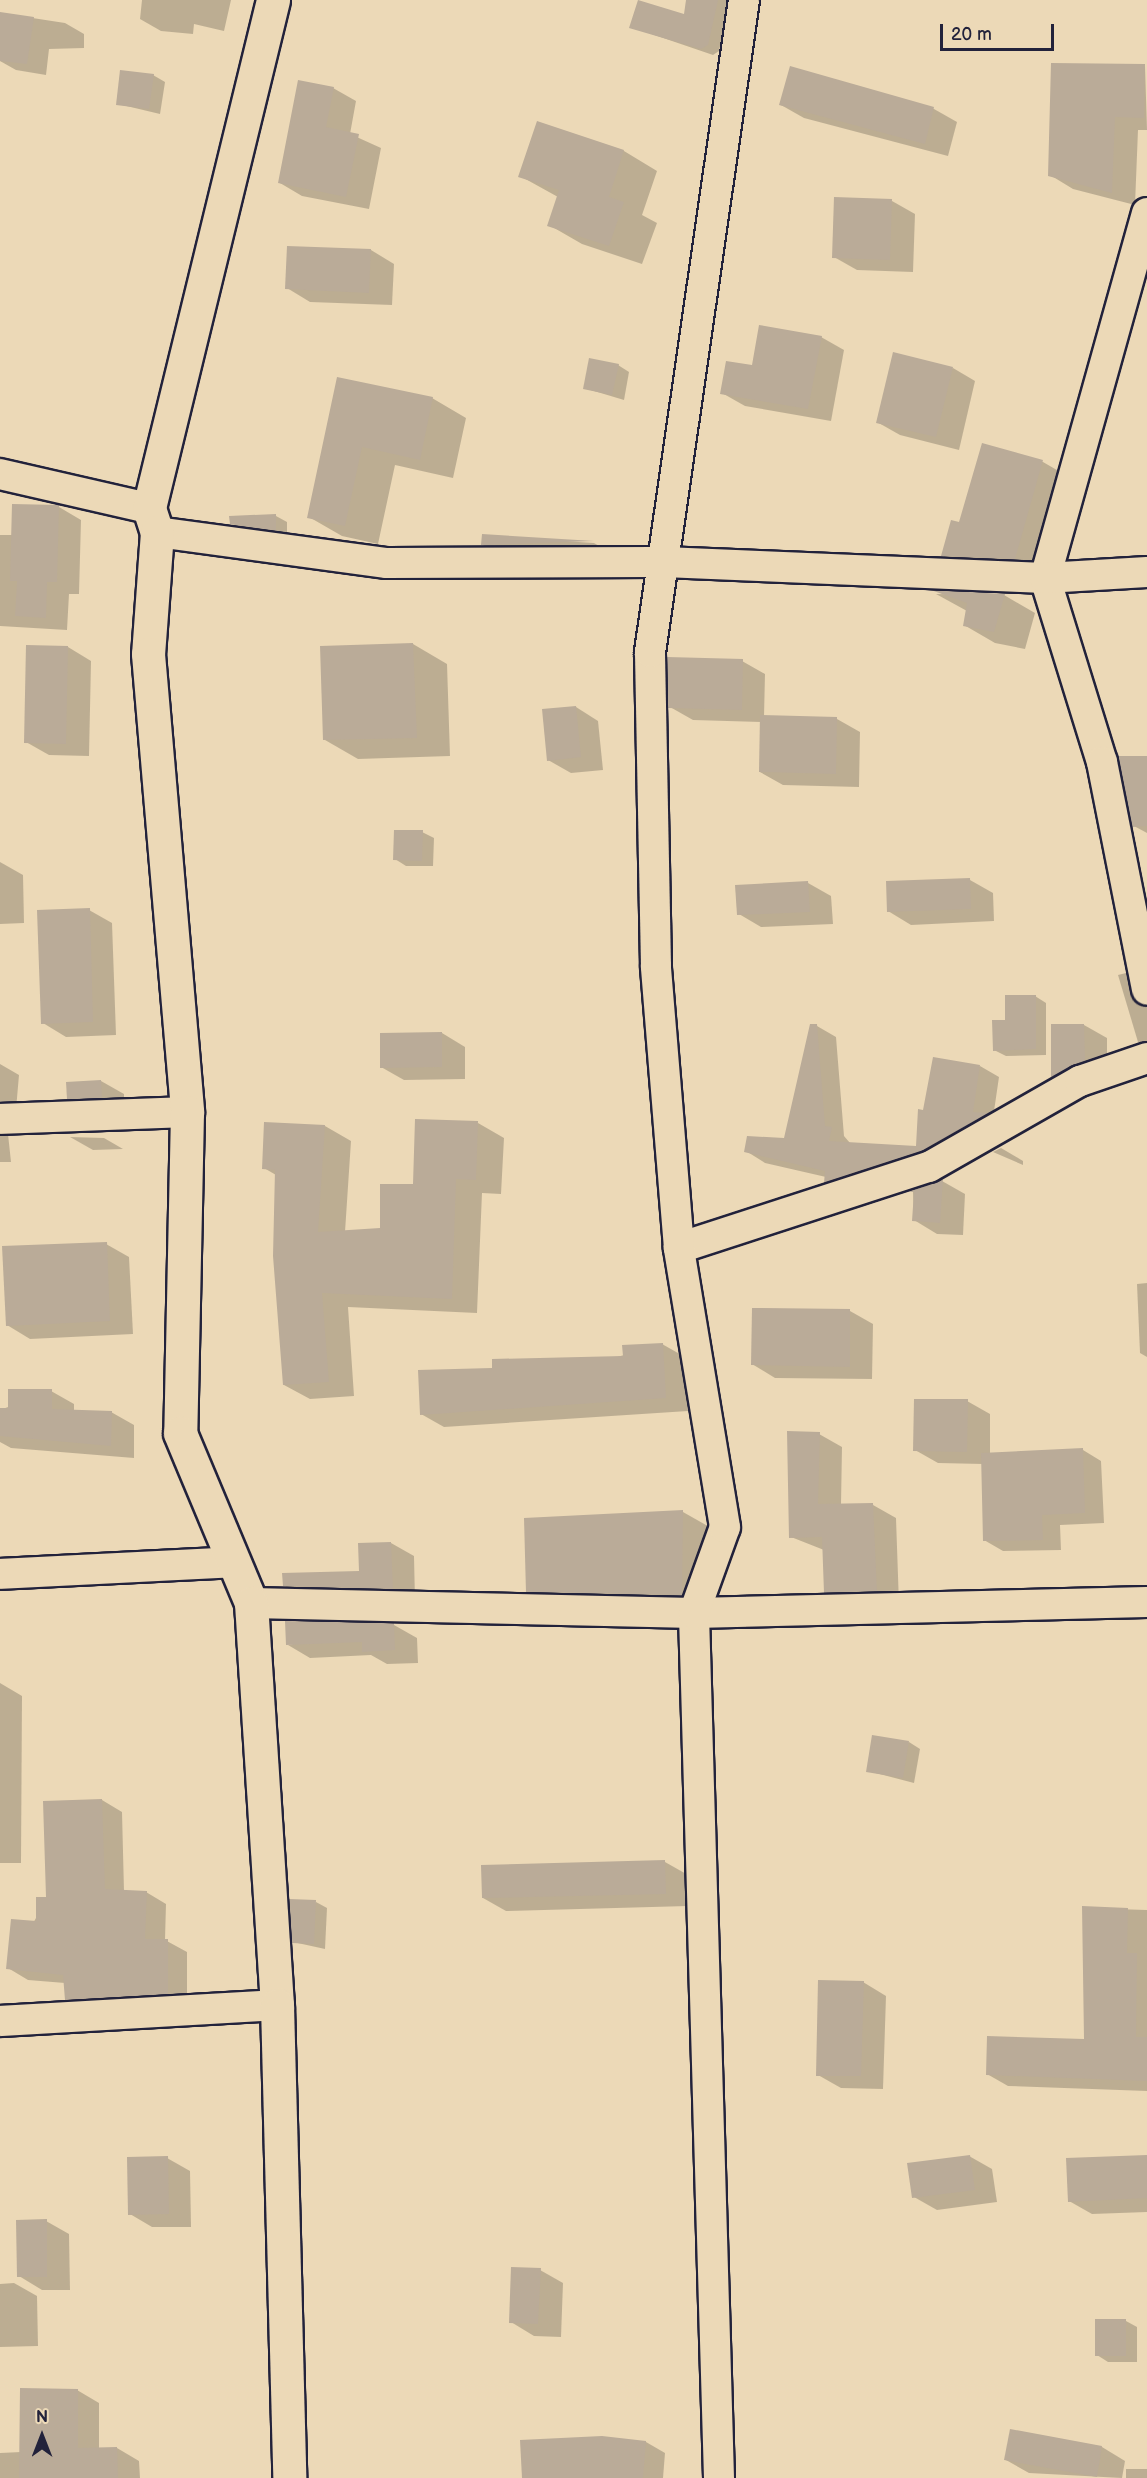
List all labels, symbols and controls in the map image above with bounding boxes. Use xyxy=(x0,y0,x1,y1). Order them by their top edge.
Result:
scale bar xyxy=(943,12,1057,50)
text: 20 m xyxy=(951,24,992,45)
north arrow xyxy=(12,2406,72,2466)
text: N xyxy=(36,2408,48,2427)

